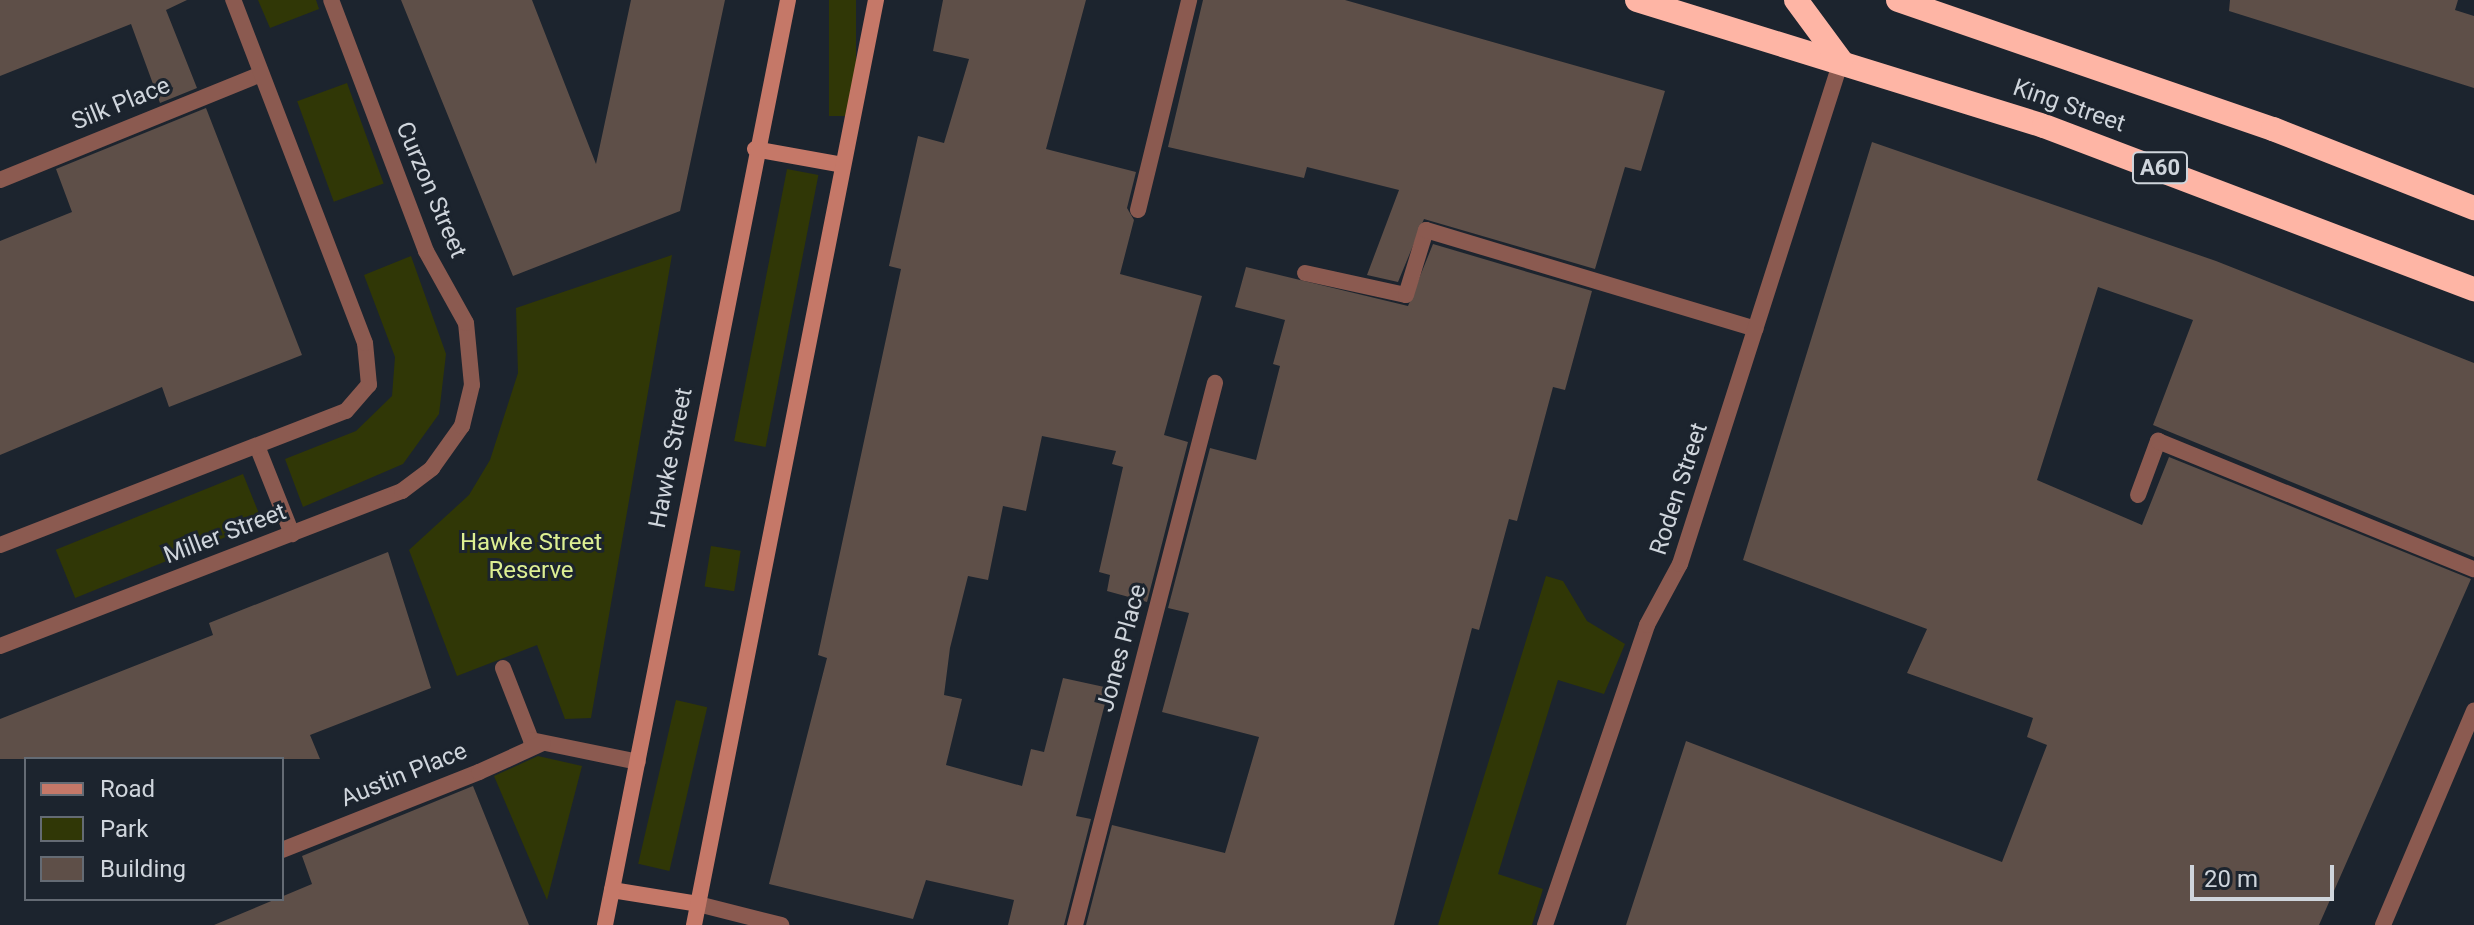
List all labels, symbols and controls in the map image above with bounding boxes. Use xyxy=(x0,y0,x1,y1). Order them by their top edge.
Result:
street label: Silk Place xyxy=(68,71,174,137)
street label: King Street xyxy=(2009,73,2129,139)
street label: Curzon Street xyxy=(389,118,473,262)
road number: A60 xyxy=(2130,150,2190,186)
street label: Hawke Street xyxy=(643,385,699,531)
street label: Roden Street xyxy=(1644,419,1714,559)
street label: Miller Street xyxy=(160,498,290,570)
park label: Hawke Street Reserve xyxy=(460,529,602,585)
street label: Jones Place xyxy=(1091,581,1153,715)
street label: Austin Place xyxy=(337,737,471,813)
legend xyxy=(24,757,284,901)
text: Road xyxy=(100,775,155,803)
text: Park xyxy=(100,815,148,843)
scale bar xyxy=(2194,849,2338,899)
text: Building xyxy=(100,855,186,883)
text: 20 m xyxy=(2204,865,2258,893)

